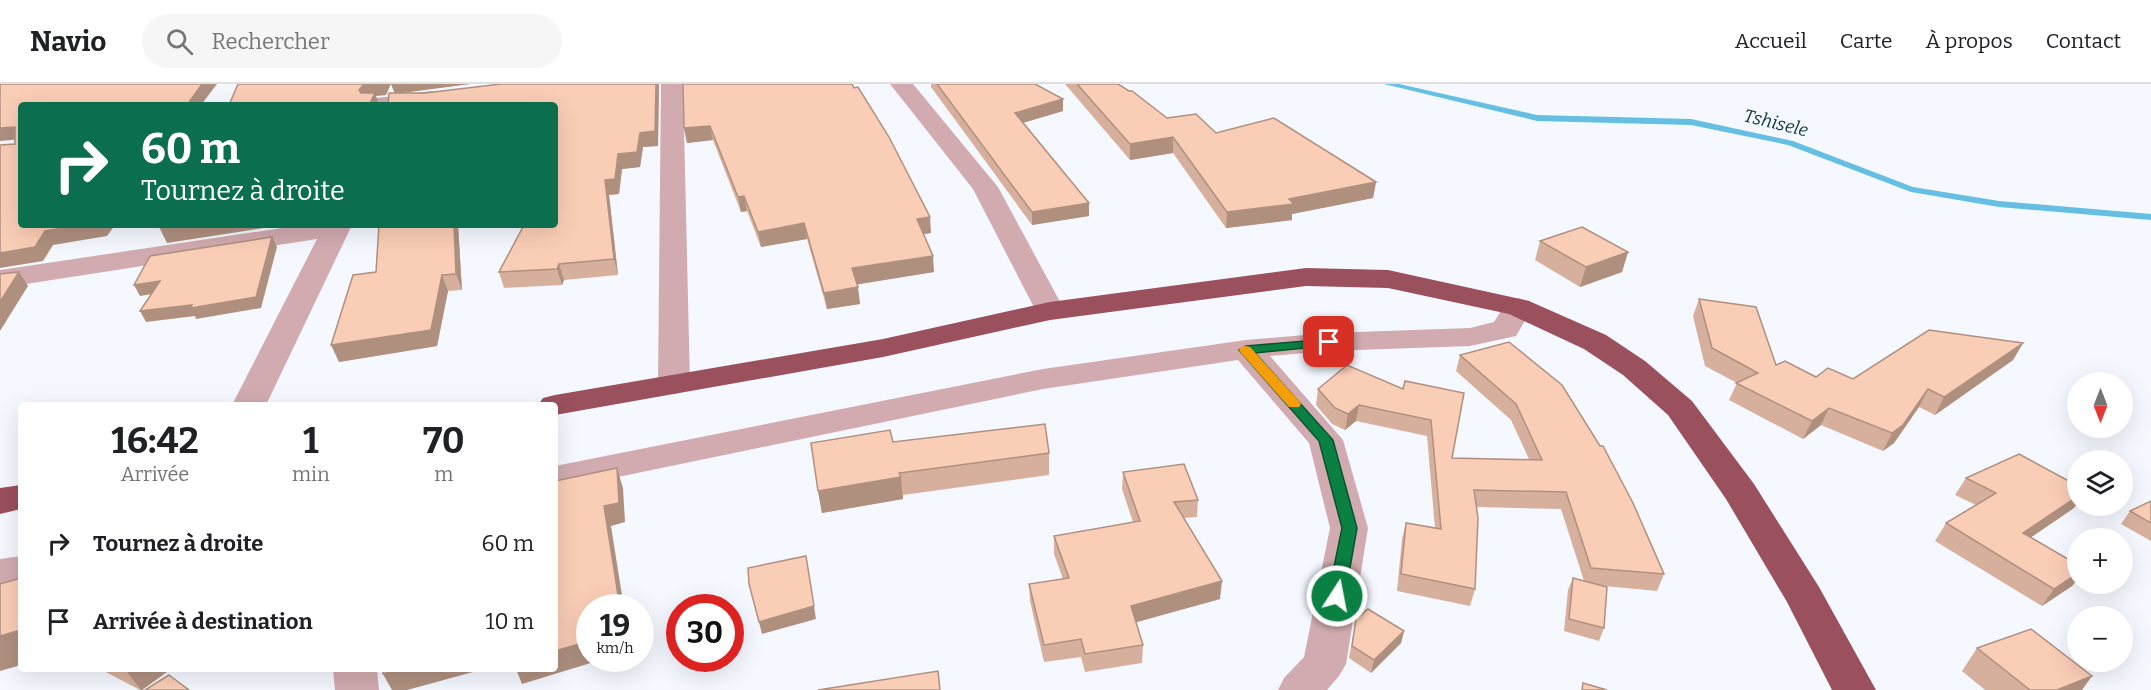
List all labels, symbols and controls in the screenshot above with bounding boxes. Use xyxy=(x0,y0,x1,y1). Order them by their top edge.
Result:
search box xyxy=(142,14,562,68)
text: Navio xyxy=(30,25,106,58)
icon: search xyxy=(163,25,196,58)
text: Rechercher xyxy=(211,28,330,55)
text: Accueil xyxy=(1735,28,1807,54)
text: Carte xyxy=(1840,28,1893,54)
text: À propos xyxy=(1926,28,2013,54)
text: Contact xyxy=(2046,28,2121,54)
water label: Tshisele xyxy=(1742,104,1810,142)
text: 60 m xyxy=(141,124,240,174)
icon: right xyxy=(42,126,120,204)
text: Tournez à droite xyxy=(141,175,345,207)
pin xyxy=(1303,316,1354,367)
icon: arrive xyxy=(1312,325,1345,358)
north arrow xyxy=(2067,372,2133,438)
map controls xyxy=(2067,372,2133,672)
text: 16:42 xyxy=(111,419,199,463)
text: 1 xyxy=(303,419,319,463)
text: 70 xyxy=(423,419,465,463)
button: layers xyxy=(2067,450,2133,516)
text: Arrivée xyxy=(121,462,189,486)
text: min xyxy=(292,462,330,486)
text: m xyxy=(434,462,453,486)
icon: right xyxy=(42,527,75,560)
button: + xyxy=(2067,528,2133,594)
text: Tournez à droite xyxy=(93,530,263,557)
text: 60 m xyxy=(482,530,534,557)
position arrow xyxy=(1305,564,1369,628)
speed limit sign: 30 xyxy=(666,594,744,672)
icon: arrive xyxy=(42,605,75,638)
button: − xyxy=(2067,606,2133,672)
text: Arrivée à destination xyxy=(93,608,313,635)
text: 10 m xyxy=(486,608,534,635)
text: 19 xyxy=(600,608,630,644)
text: km/h xyxy=(596,639,634,657)

